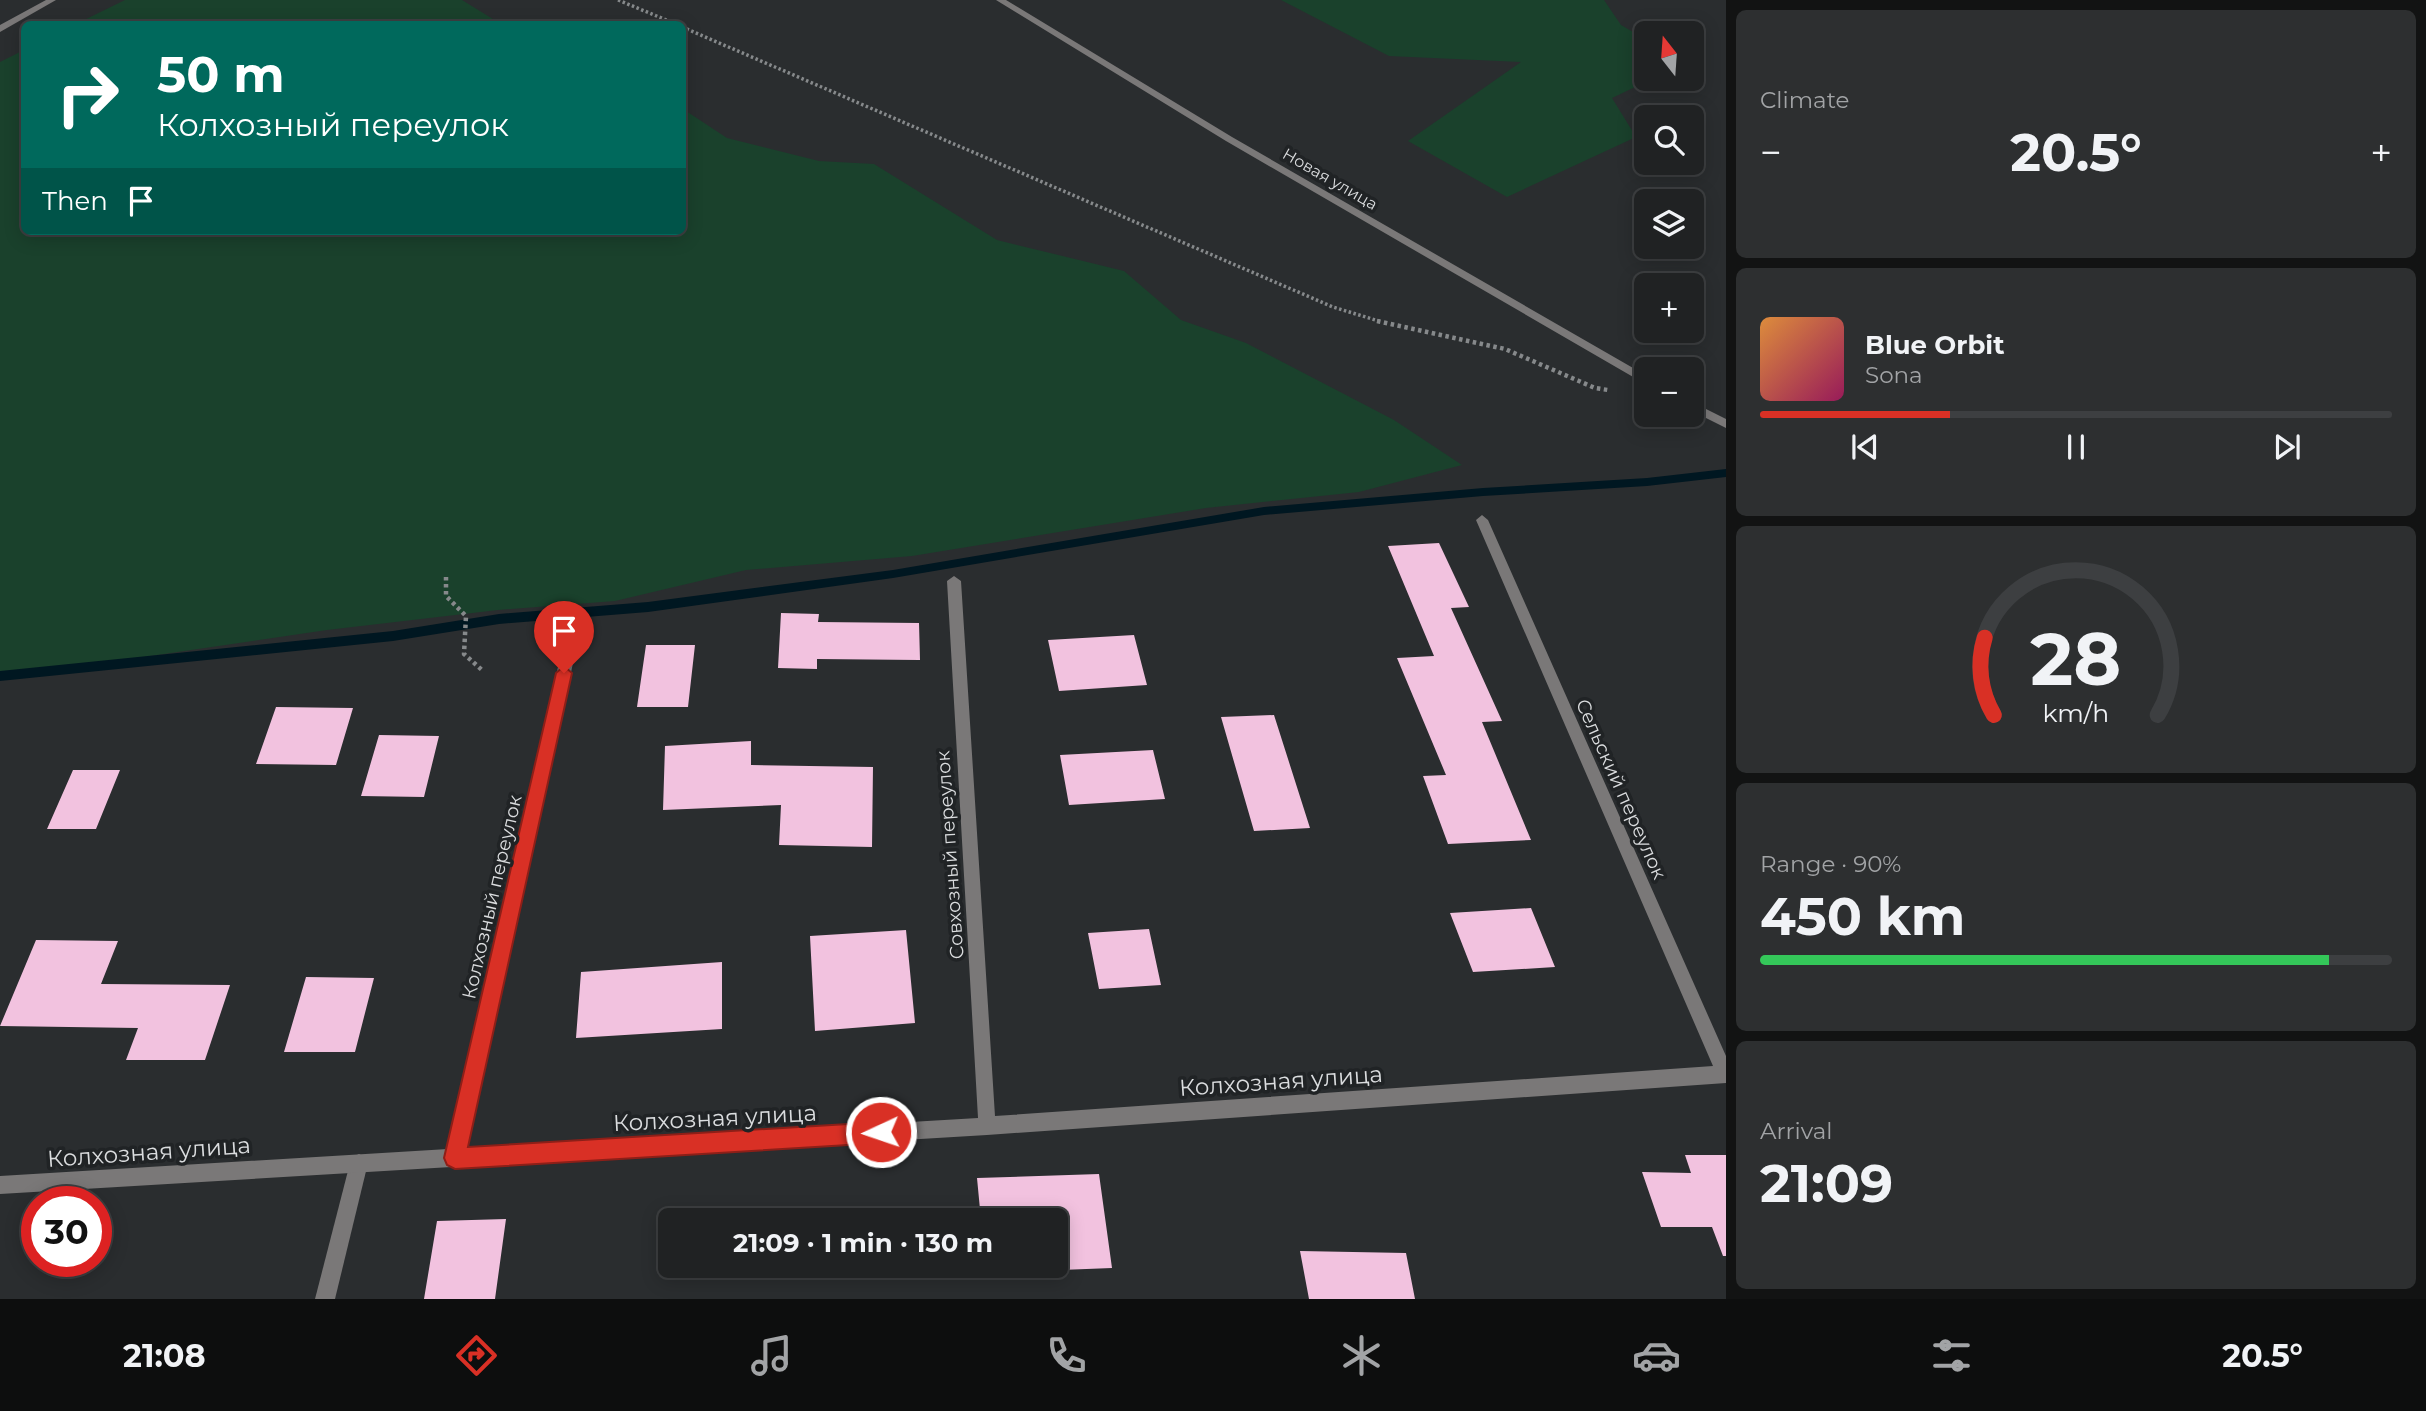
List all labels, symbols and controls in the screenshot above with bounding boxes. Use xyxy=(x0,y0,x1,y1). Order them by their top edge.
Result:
north arrow xyxy=(1634,21,1704,91)
map controls xyxy=(1634,21,1704,427)
text: 50 m xyxy=(157,45,285,104)
icon: right xyxy=(42,49,133,140)
text: Climate xyxy=(1760,86,1849,114)
text: Колхозный переулок xyxy=(157,105,509,144)
button: search xyxy=(1634,105,1704,175)
text: 20.5° xyxy=(2010,121,2142,184)
text: − xyxy=(1760,129,1782,176)
text: + xyxy=(2370,129,2392,176)
street label: Новая улица xyxy=(1279,144,1381,214)
icon: arrive xyxy=(122,182,160,220)
text: Then xyxy=(42,185,108,217)
button: layers xyxy=(1634,189,1704,259)
button: + xyxy=(1634,273,1704,343)
text: Blue Orbit xyxy=(1865,329,2004,361)
button: − xyxy=(1634,357,1704,427)
text: Sona xyxy=(1865,361,1923,389)
icon: previous xyxy=(1846,428,1884,466)
icon: pause xyxy=(2057,428,2095,466)
icon: next xyxy=(2268,428,2306,466)
pin xyxy=(534,601,594,673)
icon: arrive xyxy=(545,612,583,650)
text: 28 xyxy=(2031,616,2122,704)
street label: Сельский переулок xyxy=(1571,695,1671,883)
text: km/h xyxy=(2043,698,2109,728)
street label: Совхозный переулок xyxy=(931,750,969,960)
street label: Колхозный переулок xyxy=(457,793,527,1001)
text: Range · 90% xyxy=(1760,850,1901,878)
text: 450 km xyxy=(1760,885,1965,948)
street label: Колхозная улица xyxy=(1178,1060,1384,1102)
position arrow xyxy=(844,1095,918,1169)
street label: Колхозная улица xyxy=(612,1099,818,1137)
text: Arrival xyxy=(1760,1117,1833,1145)
street label: Колхозная улица xyxy=(46,1131,252,1173)
text: 21:09 xyxy=(1760,1152,1893,1215)
speed limit sign: 30 xyxy=(21,1186,112,1277)
text: 21:09 · 1 min · 130 m xyxy=(733,1227,993,1259)
icon: directions xyxy=(452,1331,501,1380)
icon: music xyxy=(747,1331,796,1380)
icon: phone xyxy=(1042,1331,1091,1380)
icon: climate xyxy=(1337,1331,1386,1380)
icon: car xyxy=(1632,1331,1681,1380)
icon: filters xyxy=(1927,1331,1976,1380)
text: 21:08 xyxy=(123,1336,206,1375)
text: 20.5° xyxy=(2222,1336,2303,1375)

